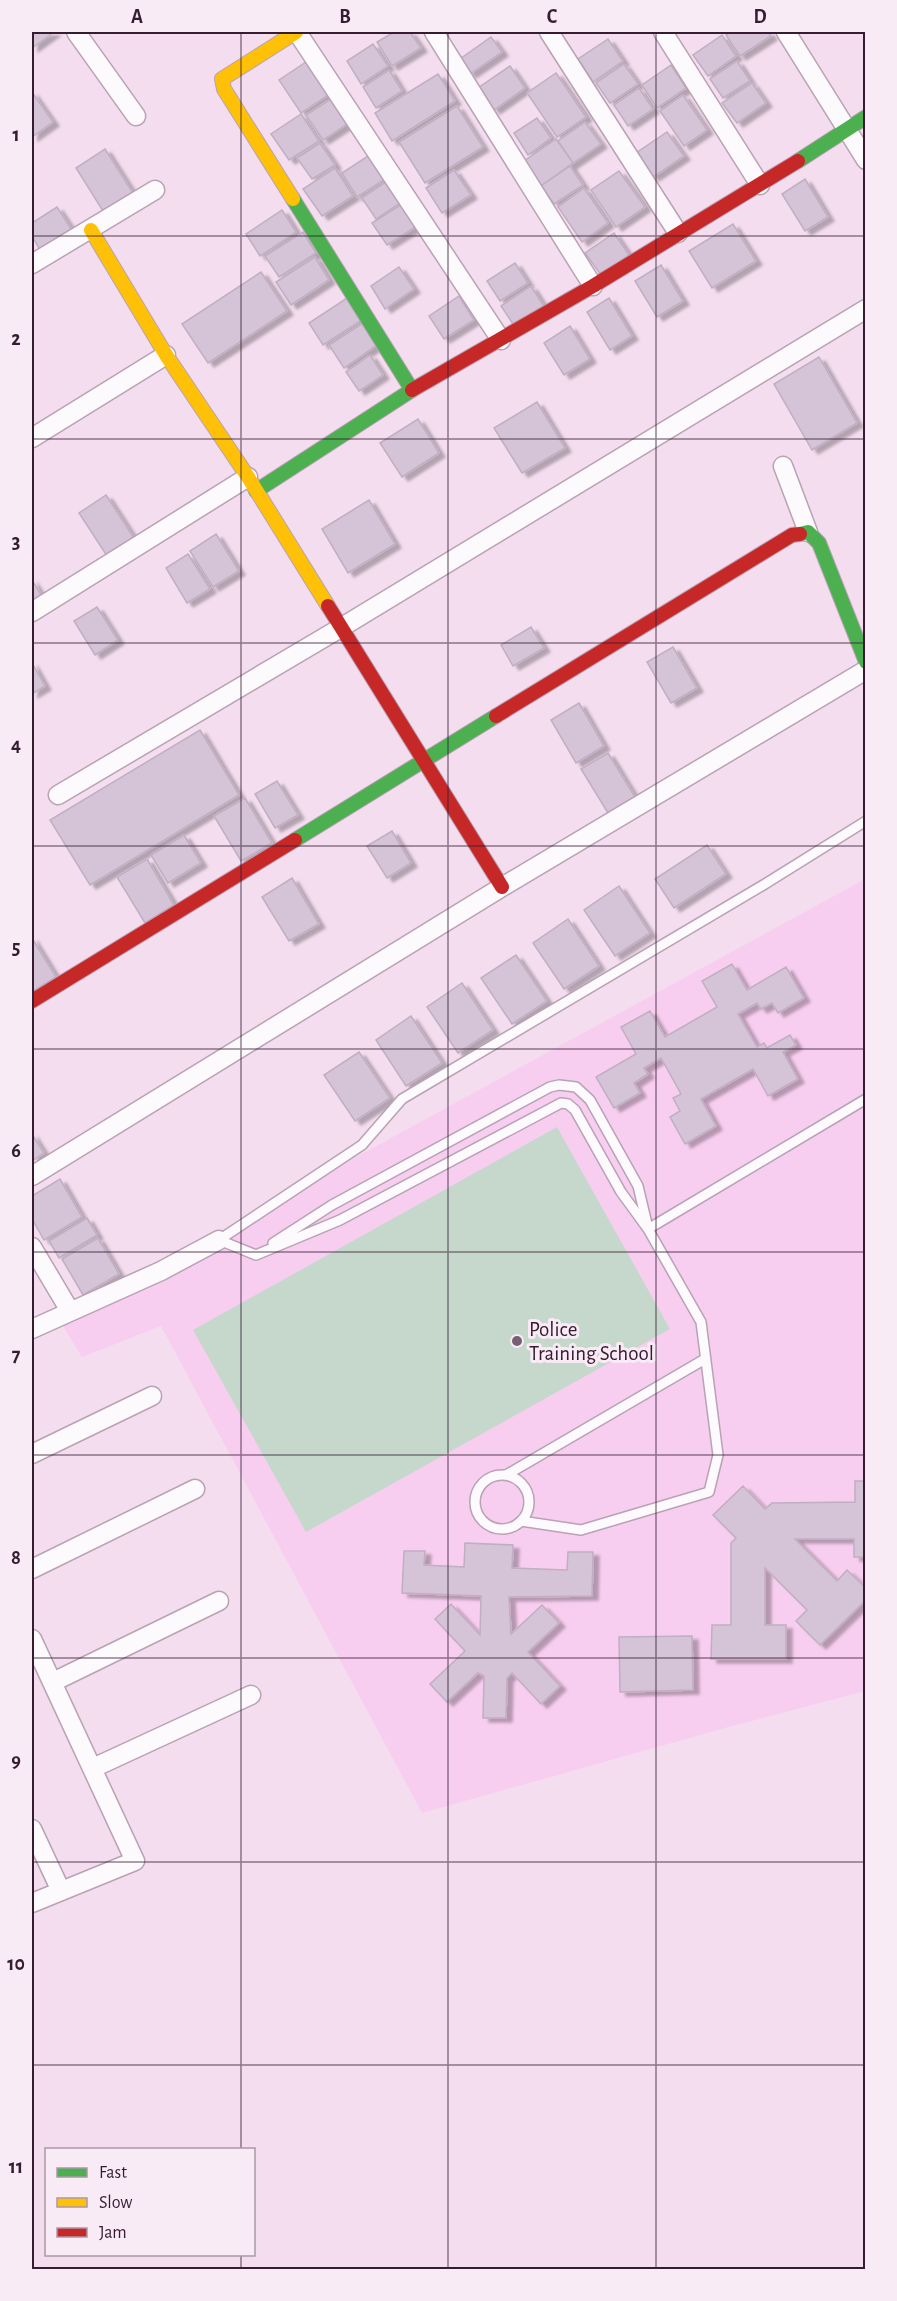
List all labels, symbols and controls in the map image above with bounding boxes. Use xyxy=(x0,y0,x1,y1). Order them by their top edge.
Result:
text: A xyxy=(131,7,143,27)
text: B xyxy=(339,7,351,27)
text: C xyxy=(547,7,558,27)
text: D xyxy=(753,7,767,27)
text: 1 xyxy=(12,125,20,145)
text: 2 xyxy=(11,329,21,349)
text: 3 xyxy=(12,532,20,552)
text: 4 xyxy=(11,735,21,755)
text: 5 xyxy=(12,938,20,958)
text: 6 xyxy=(11,1141,21,1161)
place label: Police Training School xyxy=(529,1319,654,1364)
marker: Police Training School xyxy=(510,1334,524,1348)
text: 7 xyxy=(12,1345,21,1365)
text: 8 xyxy=(11,1548,21,1568)
text: 9 xyxy=(11,1751,21,1771)
text: 10 xyxy=(7,1954,25,1974)
legend xyxy=(45,2148,255,2256)
text: 11 xyxy=(9,2157,23,2177)
text: Fast xyxy=(99,2164,127,2182)
text: Slow xyxy=(99,2194,132,2212)
text: Jam xyxy=(99,2224,127,2242)

